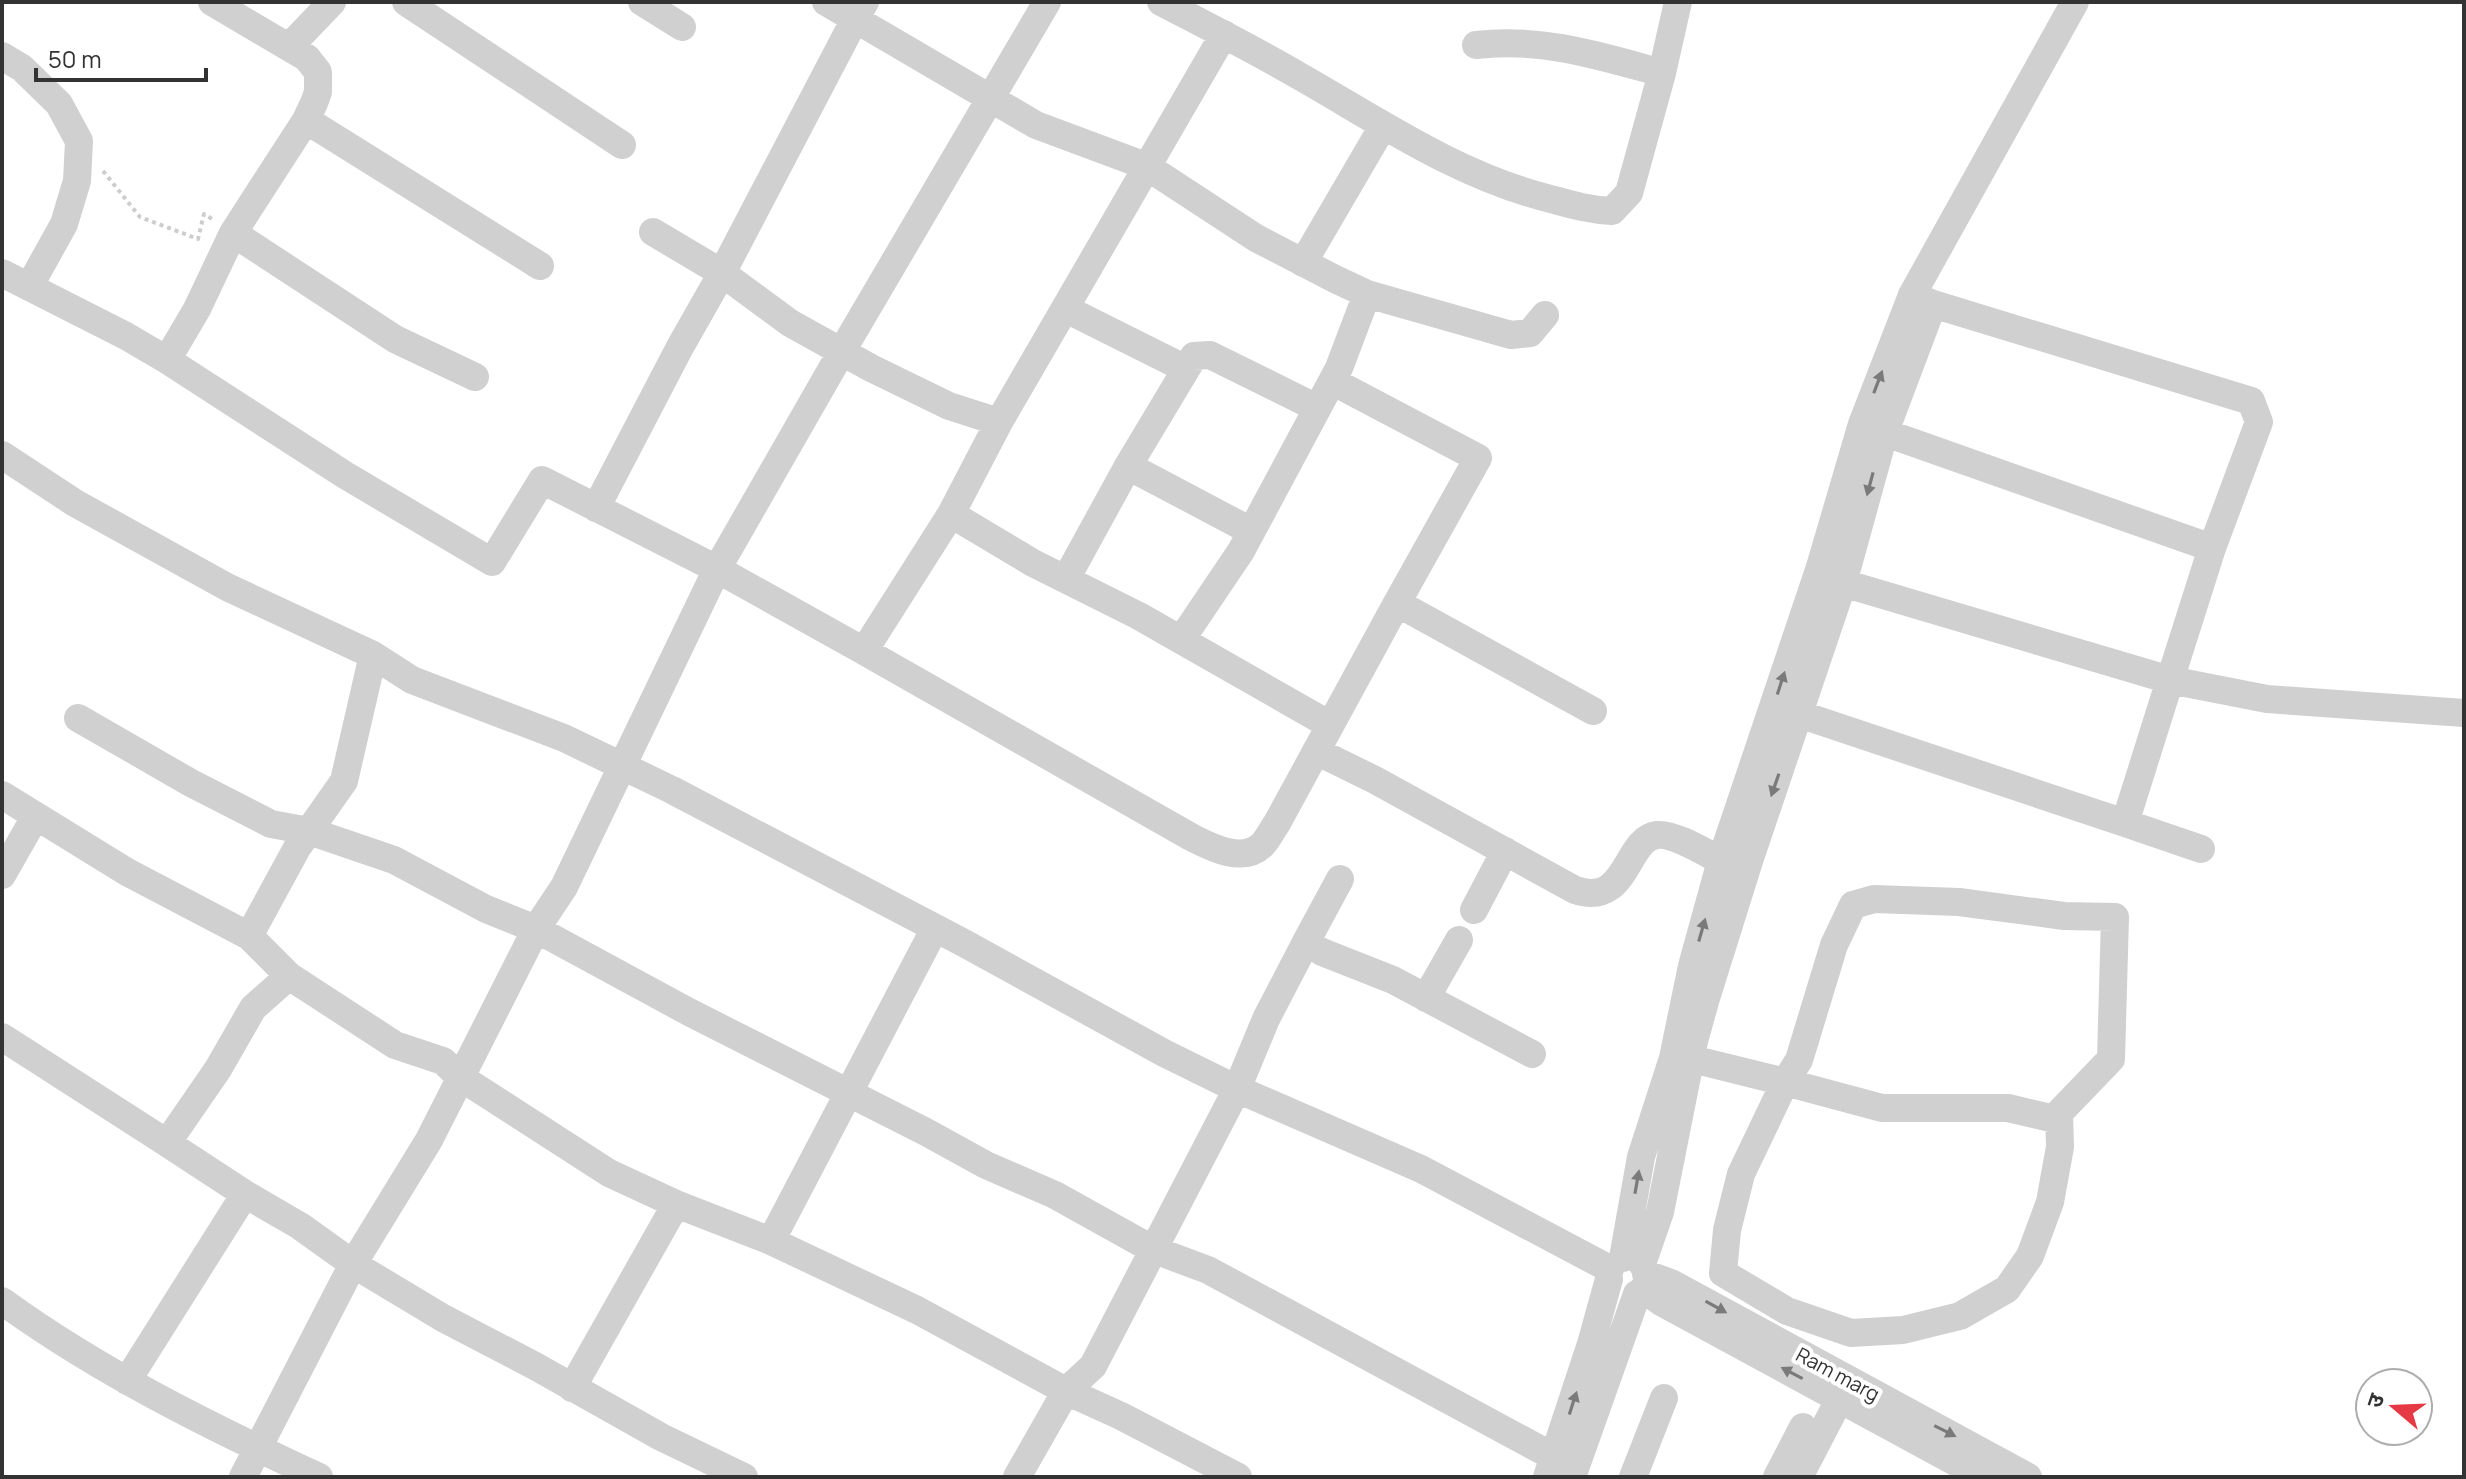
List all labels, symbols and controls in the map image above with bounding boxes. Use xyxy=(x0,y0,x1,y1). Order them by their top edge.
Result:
scale bar xyxy=(36,32,206,82)
text: 50 m xyxy=(48,42,102,75)
one-way arrow xyxy=(1872,370,1885,394)
one-way arrow xyxy=(1864,471,1876,496)
one-way arrow xyxy=(1776,670,1788,694)
one-way arrow xyxy=(1768,773,1781,797)
one-way arrow xyxy=(1696,918,1709,942)
one-way arrow xyxy=(1631,1169,1643,1194)
one-way arrow xyxy=(1705,1301,1728,1314)
street label: Ram marg xyxy=(1791,1341,1885,1407)
one-way arrow xyxy=(1781,1366,1803,1380)
north arrow xyxy=(2354,1367,2434,1447)
text: उ xyxy=(2359,1388,2392,1411)
one-way arrow xyxy=(1567,1391,1580,1415)
one-way arrow xyxy=(1934,1424,1957,1437)

